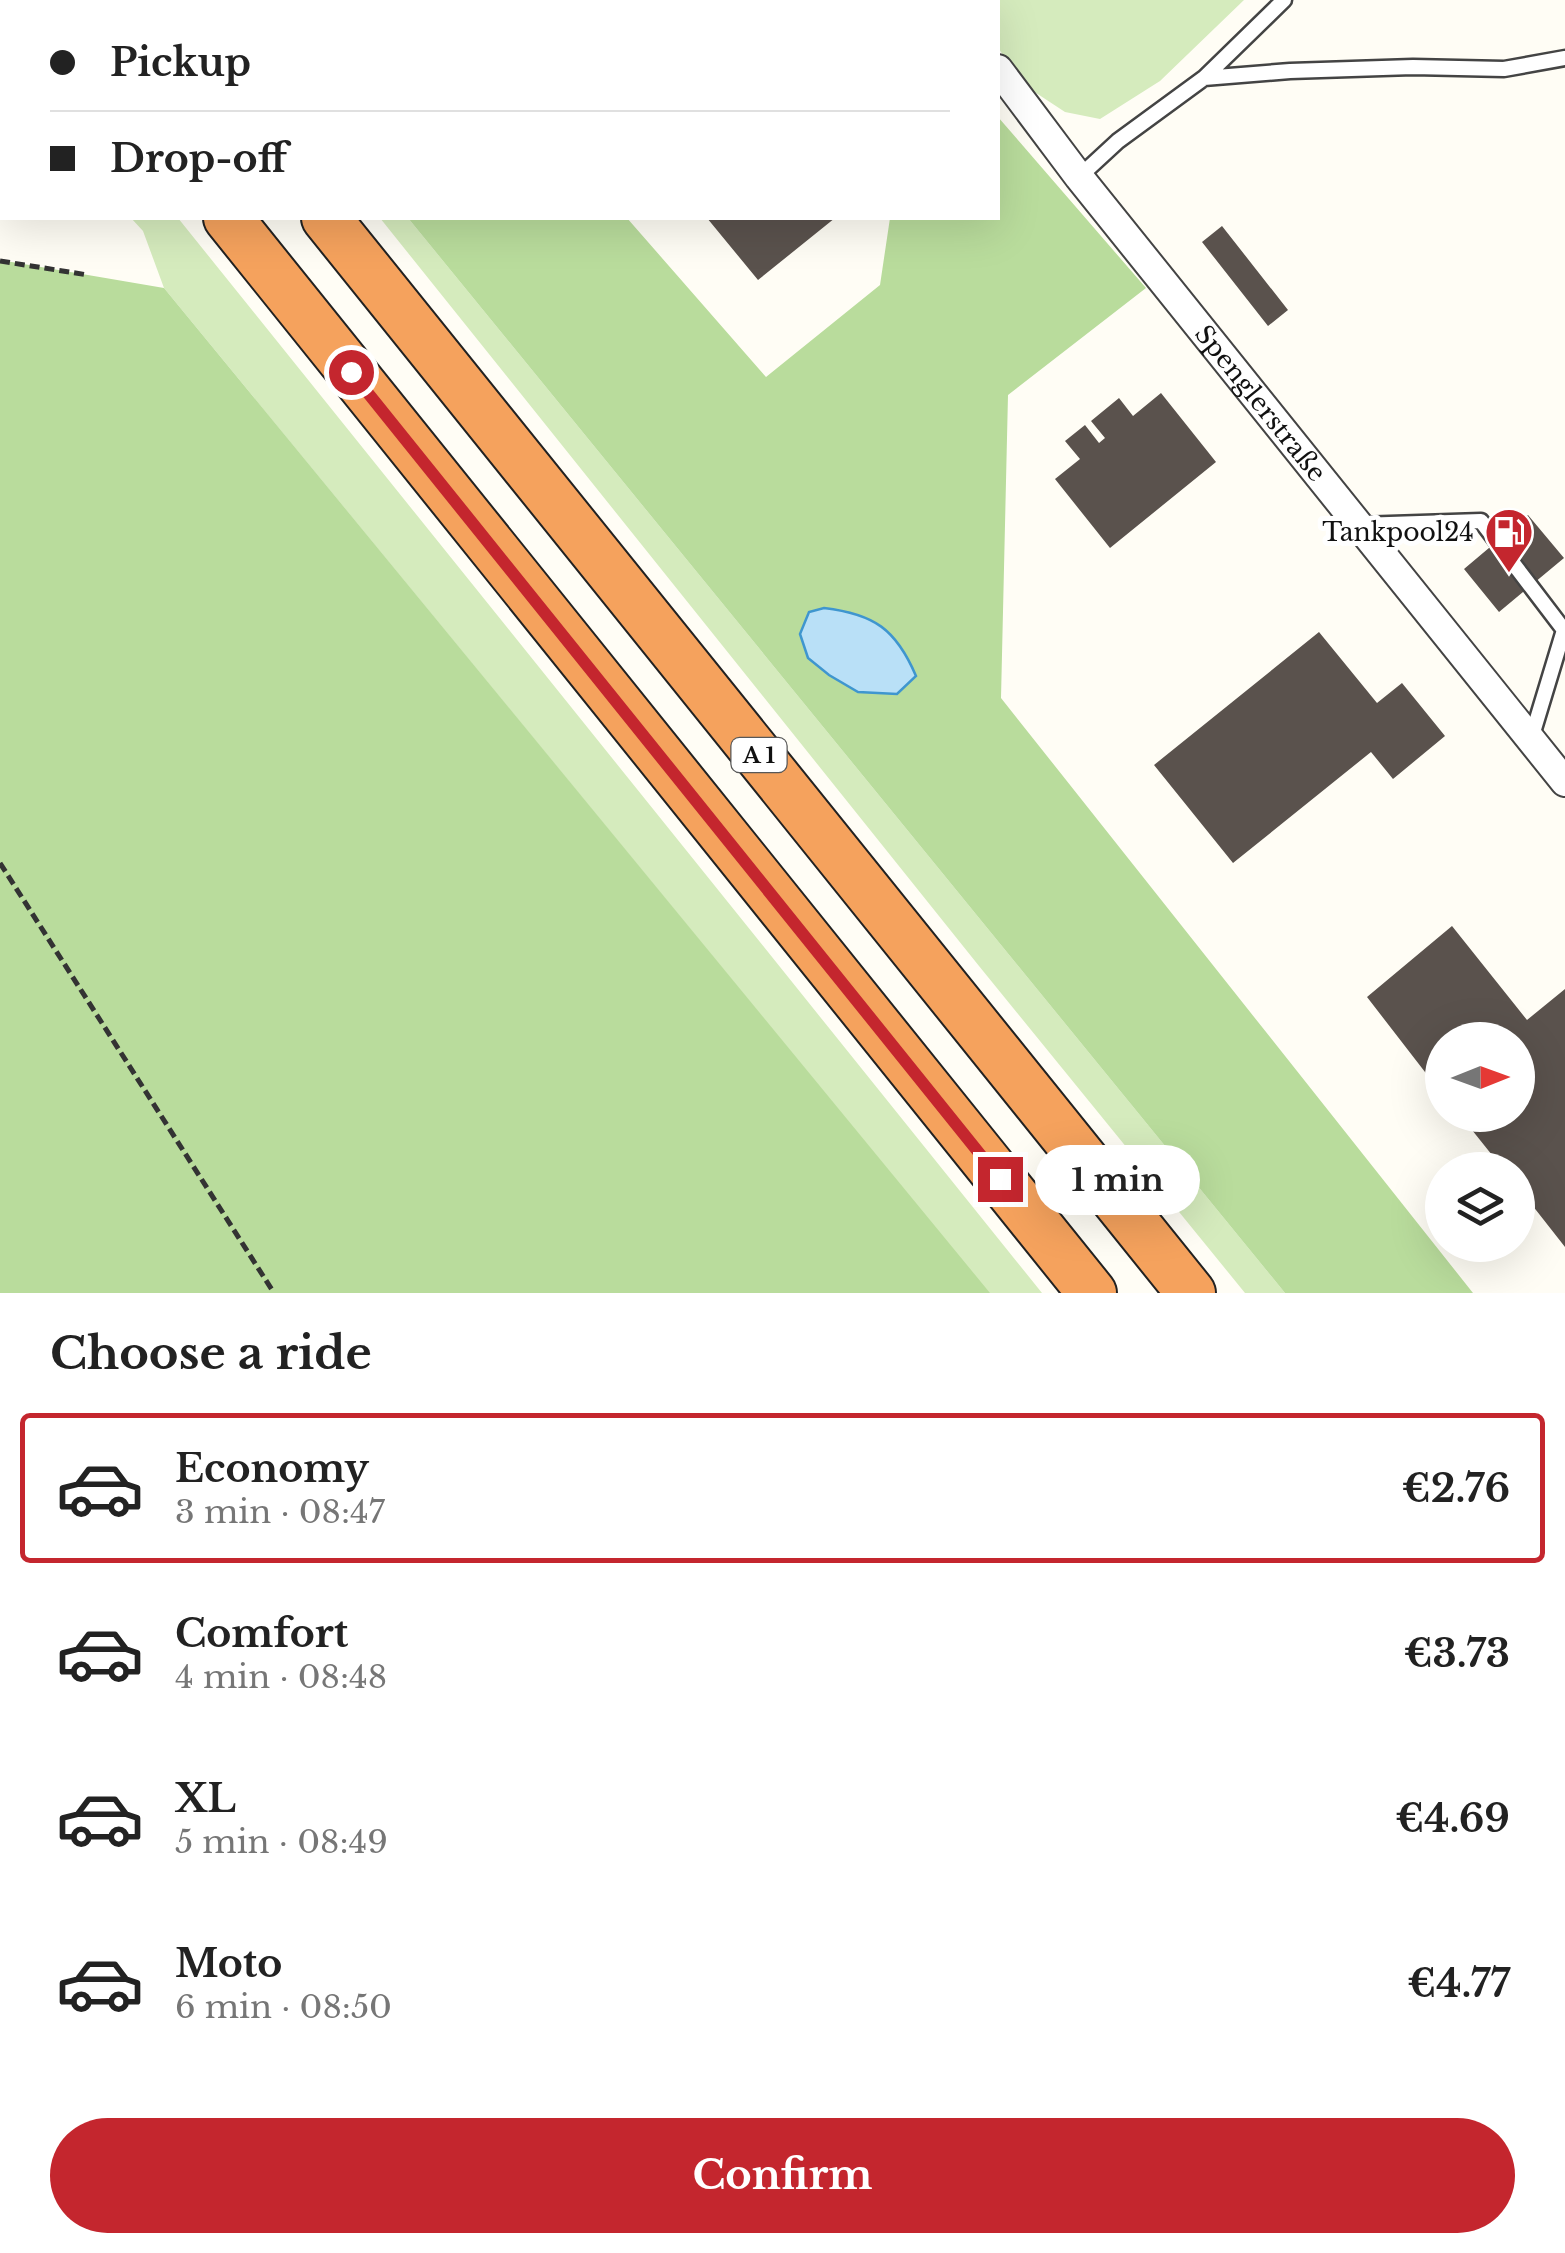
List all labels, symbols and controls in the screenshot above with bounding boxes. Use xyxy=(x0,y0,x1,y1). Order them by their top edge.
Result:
text: Pickup xyxy=(110,39,251,86)
text: Drop-off xyxy=(110,135,287,182)
street label: Spenglerstraße xyxy=(1188,319,1333,488)
route start xyxy=(329,350,374,395)
fuel station icon: Tankpool24 xyxy=(1483,506,1535,574)
place label: Tankpool24 xyxy=(1322,517,1474,548)
road number: A 1 xyxy=(732,738,786,772)
north arrow xyxy=(1425,1022,1535,1132)
map controls xyxy=(1425,1022,1535,1262)
callout: 1 min xyxy=(1035,1144,1200,1214)
button: layers xyxy=(1425,1152,1535,1262)
route end xyxy=(978,1157,1023,1202)
text: 1 min xyxy=(1071,1160,1164,1200)
text: Choose a ride xyxy=(50,1325,372,1381)
icon: car xyxy=(55,1443,145,1533)
text: Economy xyxy=(175,1445,369,1492)
text: €2.76 xyxy=(1402,1465,1510,1512)
text: 3 min · 08:47 xyxy=(175,1492,385,1532)
icon: car xyxy=(55,1608,145,1698)
text: Comfort xyxy=(175,1610,348,1657)
text: €3.73 xyxy=(1404,1630,1510,1677)
text: 4 min · 08:48 xyxy=(175,1657,387,1697)
icon: car xyxy=(55,1773,145,1863)
text: XL xyxy=(175,1775,236,1822)
text: €4.69 xyxy=(1395,1795,1510,1842)
text: 5 min · 08:49 xyxy=(175,1822,388,1862)
icon: car xyxy=(55,1938,145,2028)
text: Moto xyxy=(175,1940,282,1987)
text: €4.77 xyxy=(1407,1960,1510,2007)
text: 6 min · 08:50 xyxy=(175,1987,392,2027)
button: Confirm xyxy=(50,2118,1515,2233)

